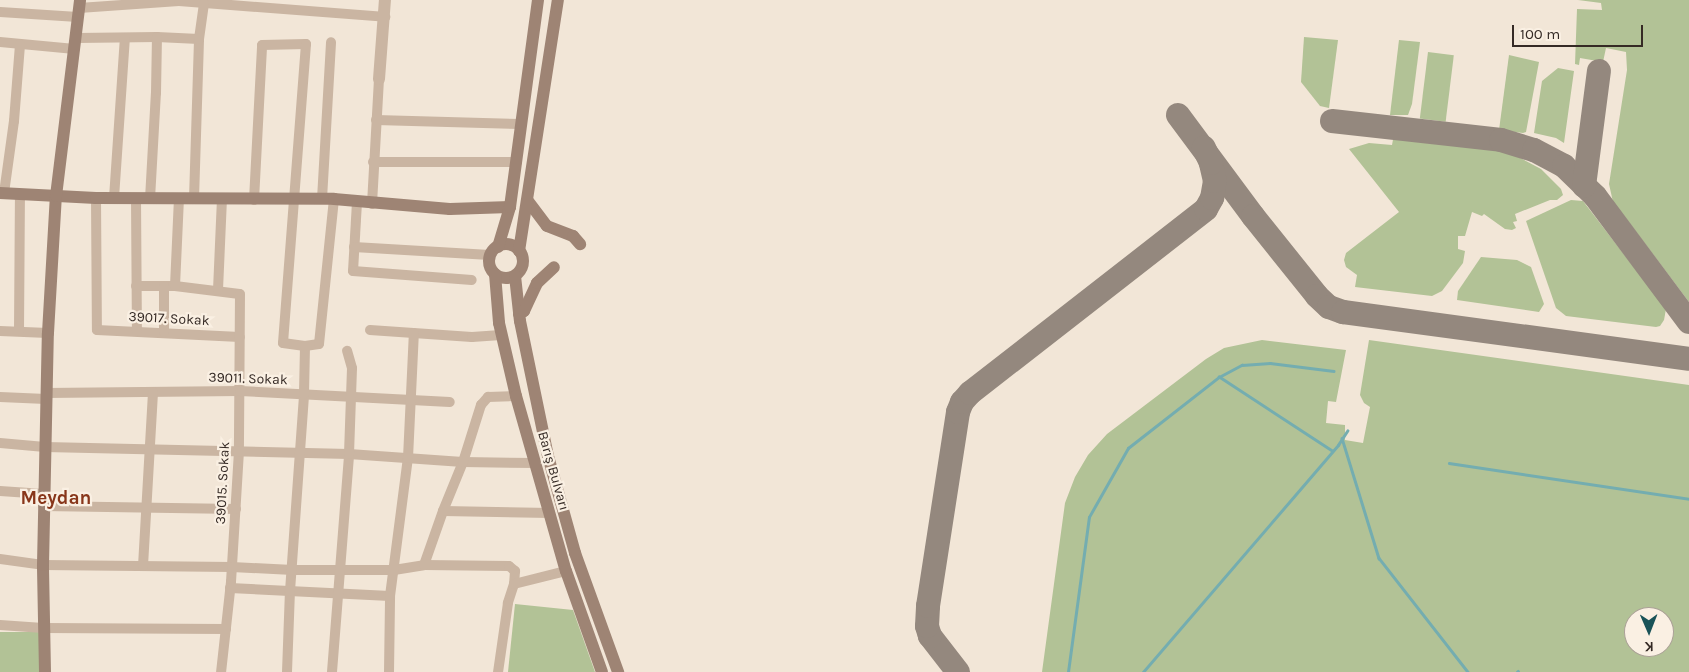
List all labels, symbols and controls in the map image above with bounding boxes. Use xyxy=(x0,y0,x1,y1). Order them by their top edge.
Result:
scale bar xyxy=(1514,15,1645,47)
text: 100 m xyxy=(1520,25,1560,43)
street label: 39017. Sokak xyxy=(128,308,210,330)
street label: 39011. Sokak xyxy=(208,369,288,389)
street label: Barış Bulvarı xyxy=(534,430,572,512)
street label: 39015. Sokak xyxy=(212,441,234,525)
district label: Meydan xyxy=(21,488,91,510)
north arrow xyxy=(1624,607,1674,657)
text: K xyxy=(1645,638,1654,655)

